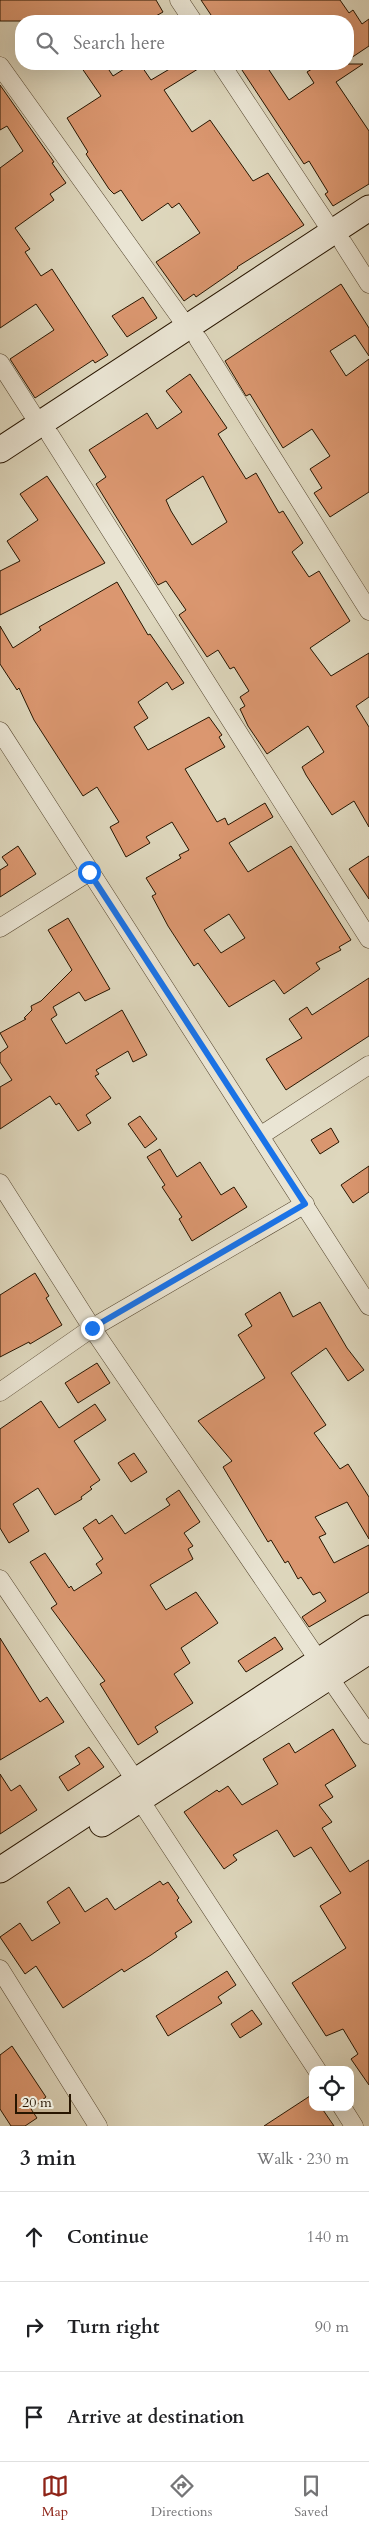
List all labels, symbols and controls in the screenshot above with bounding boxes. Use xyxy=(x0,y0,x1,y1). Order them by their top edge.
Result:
search box xyxy=(15,15,354,70)
icon: search xyxy=(33,29,61,57)
text: Search here xyxy=(73,30,165,56)
route start xyxy=(78,861,101,884)
route end xyxy=(81,1317,104,1340)
map controls xyxy=(309,2066,354,2111)
button: locate xyxy=(309,2066,354,2111)
scale bar xyxy=(15,2091,71,2114)
text: 20 m xyxy=(22,2093,52,2112)
text: 3 min xyxy=(20,2144,76,2173)
text: Walk · 230 m xyxy=(257,2148,349,2170)
icon: ahead xyxy=(20,2223,48,2251)
text: Continue xyxy=(67,2224,149,2250)
text: 140 m xyxy=(307,2226,349,2248)
icon: right xyxy=(20,2313,48,2341)
text: Turn right xyxy=(67,2314,159,2340)
text: 90 m xyxy=(315,2316,349,2338)
icon: arrive xyxy=(20,2403,48,2431)
text: Arrive at destination xyxy=(67,2404,244,2430)
tab: Map xyxy=(41,2472,69,2521)
tab: Directions xyxy=(151,2472,212,2521)
tab: Saved xyxy=(294,2472,328,2521)

